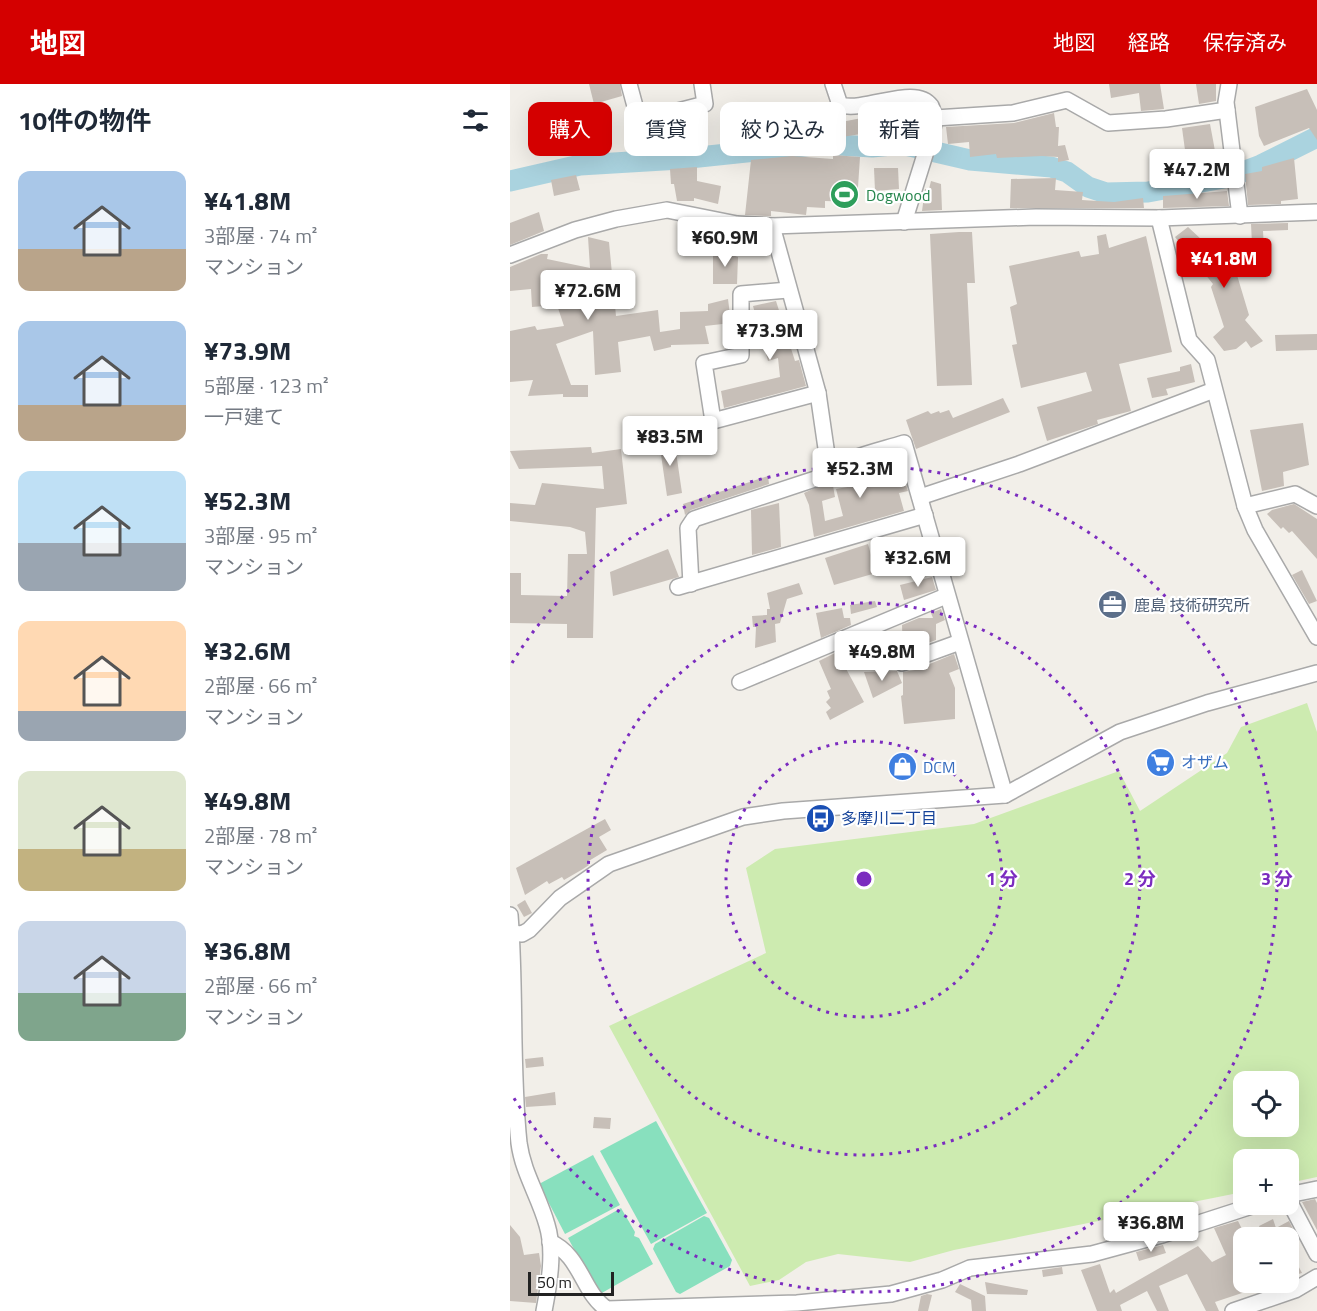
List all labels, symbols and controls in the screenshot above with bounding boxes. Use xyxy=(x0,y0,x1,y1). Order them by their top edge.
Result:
text: 地図 xyxy=(30,21,86,64)
text: 地図 xyxy=(1053,26,1095,58)
text: 経路 xyxy=(1128,26,1170,58)
text: 保存済み xyxy=(1203,26,1287,58)
text: 10件の物件 xyxy=(18,101,151,140)
chip: 購入 xyxy=(528,102,612,156)
chip: 賃貸 xyxy=(624,102,708,156)
chip: 絞り込み xyxy=(720,102,846,156)
chip: 新着 xyxy=(858,102,942,156)
icon: filters xyxy=(459,104,492,137)
pin: ¥47.2M xyxy=(1148,149,1246,200)
text: ¥47.2M xyxy=(1163,153,1231,184)
sports icon: Dogwood xyxy=(829,179,861,211)
text: ¥41.8M xyxy=(204,181,291,220)
place label: Dogwood xyxy=(866,183,930,207)
icon: home xyxy=(66,195,138,267)
pin: ¥60.9M xyxy=(676,217,774,268)
text: 3部屋 · 74 m² xyxy=(204,220,317,251)
text: ¥60.9M xyxy=(691,221,759,252)
pin: ¥41.8M xyxy=(1175,238,1273,289)
text: ¥41.8M xyxy=(1190,242,1258,273)
text: マンション xyxy=(204,251,304,282)
pin: ¥72.6M xyxy=(539,270,637,321)
text: ¥72.6M xyxy=(554,274,622,305)
pin: ¥73.9M xyxy=(721,310,819,361)
text: ¥73.9M xyxy=(736,314,804,345)
text: ¥73.9M xyxy=(204,331,291,370)
icon: home xyxy=(66,345,138,417)
text: 5部屋 · 123 m² xyxy=(204,370,329,401)
text: 一戸建て xyxy=(204,401,284,432)
pin: ¥83.5M xyxy=(621,416,719,467)
text: ¥83.5M xyxy=(636,420,704,451)
pin: ¥52.3M xyxy=(811,448,909,499)
text: ¥52.3M xyxy=(826,452,894,483)
text: ¥52.3M xyxy=(204,481,291,520)
icon: home xyxy=(66,495,138,567)
text: 3部屋 · 95 m² xyxy=(204,520,317,551)
pin: ¥32.6M xyxy=(869,537,967,588)
text: ¥32.6M xyxy=(884,541,952,572)
text: マンション xyxy=(204,551,304,582)
office icon: 鹿島 技術研究所 xyxy=(1097,589,1129,621)
place label: 鹿島 技術研究所 xyxy=(1134,593,1250,617)
text: ¥32.6M xyxy=(204,631,291,670)
pin: ¥49.8M xyxy=(833,631,931,682)
text: ¥49.8M xyxy=(848,635,916,666)
icon: home xyxy=(66,645,138,717)
text: 2部屋 · 66 m² xyxy=(204,670,317,701)
text: マンション xyxy=(204,701,304,732)
supermarket icon: オザム xyxy=(1144,746,1176,778)
place label: オザム xyxy=(1181,750,1229,774)
shop icon: DCM xyxy=(886,751,918,783)
place label: DCM xyxy=(923,755,955,779)
text: ¥49.8M xyxy=(204,781,291,820)
icon: home xyxy=(66,795,138,867)
bus stop icon: 多摩川二丁目 xyxy=(804,802,836,834)
place label: 多摩川二丁目 xyxy=(841,806,937,830)
text: 2部屋 · 78 m² xyxy=(204,820,317,851)
text: マンション xyxy=(204,851,304,882)
text: 1 分 xyxy=(986,865,1018,892)
text: 2 分 xyxy=(1124,865,1156,892)
text: 3 分 xyxy=(1261,865,1293,892)
centre of rings xyxy=(854,869,874,889)
text: ¥36.8M xyxy=(204,931,291,970)
icon: home xyxy=(66,945,138,1017)
text: 2部屋 · 66 m² xyxy=(204,970,317,1001)
text: マンション xyxy=(204,1001,304,1032)
map controls xyxy=(1233,1071,1299,1293)
button: locate xyxy=(1233,1071,1299,1137)
button: + xyxy=(1233,1149,1299,1215)
pin: ¥36.8M xyxy=(1102,1202,1200,1253)
text: ¥36.8M xyxy=(1117,1206,1185,1237)
button: − xyxy=(1233,1227,1299,1293)
scale bar xyxy=(528,1269,614,1296)
text: 50 m xyxy=(537,1270,572,1294)

